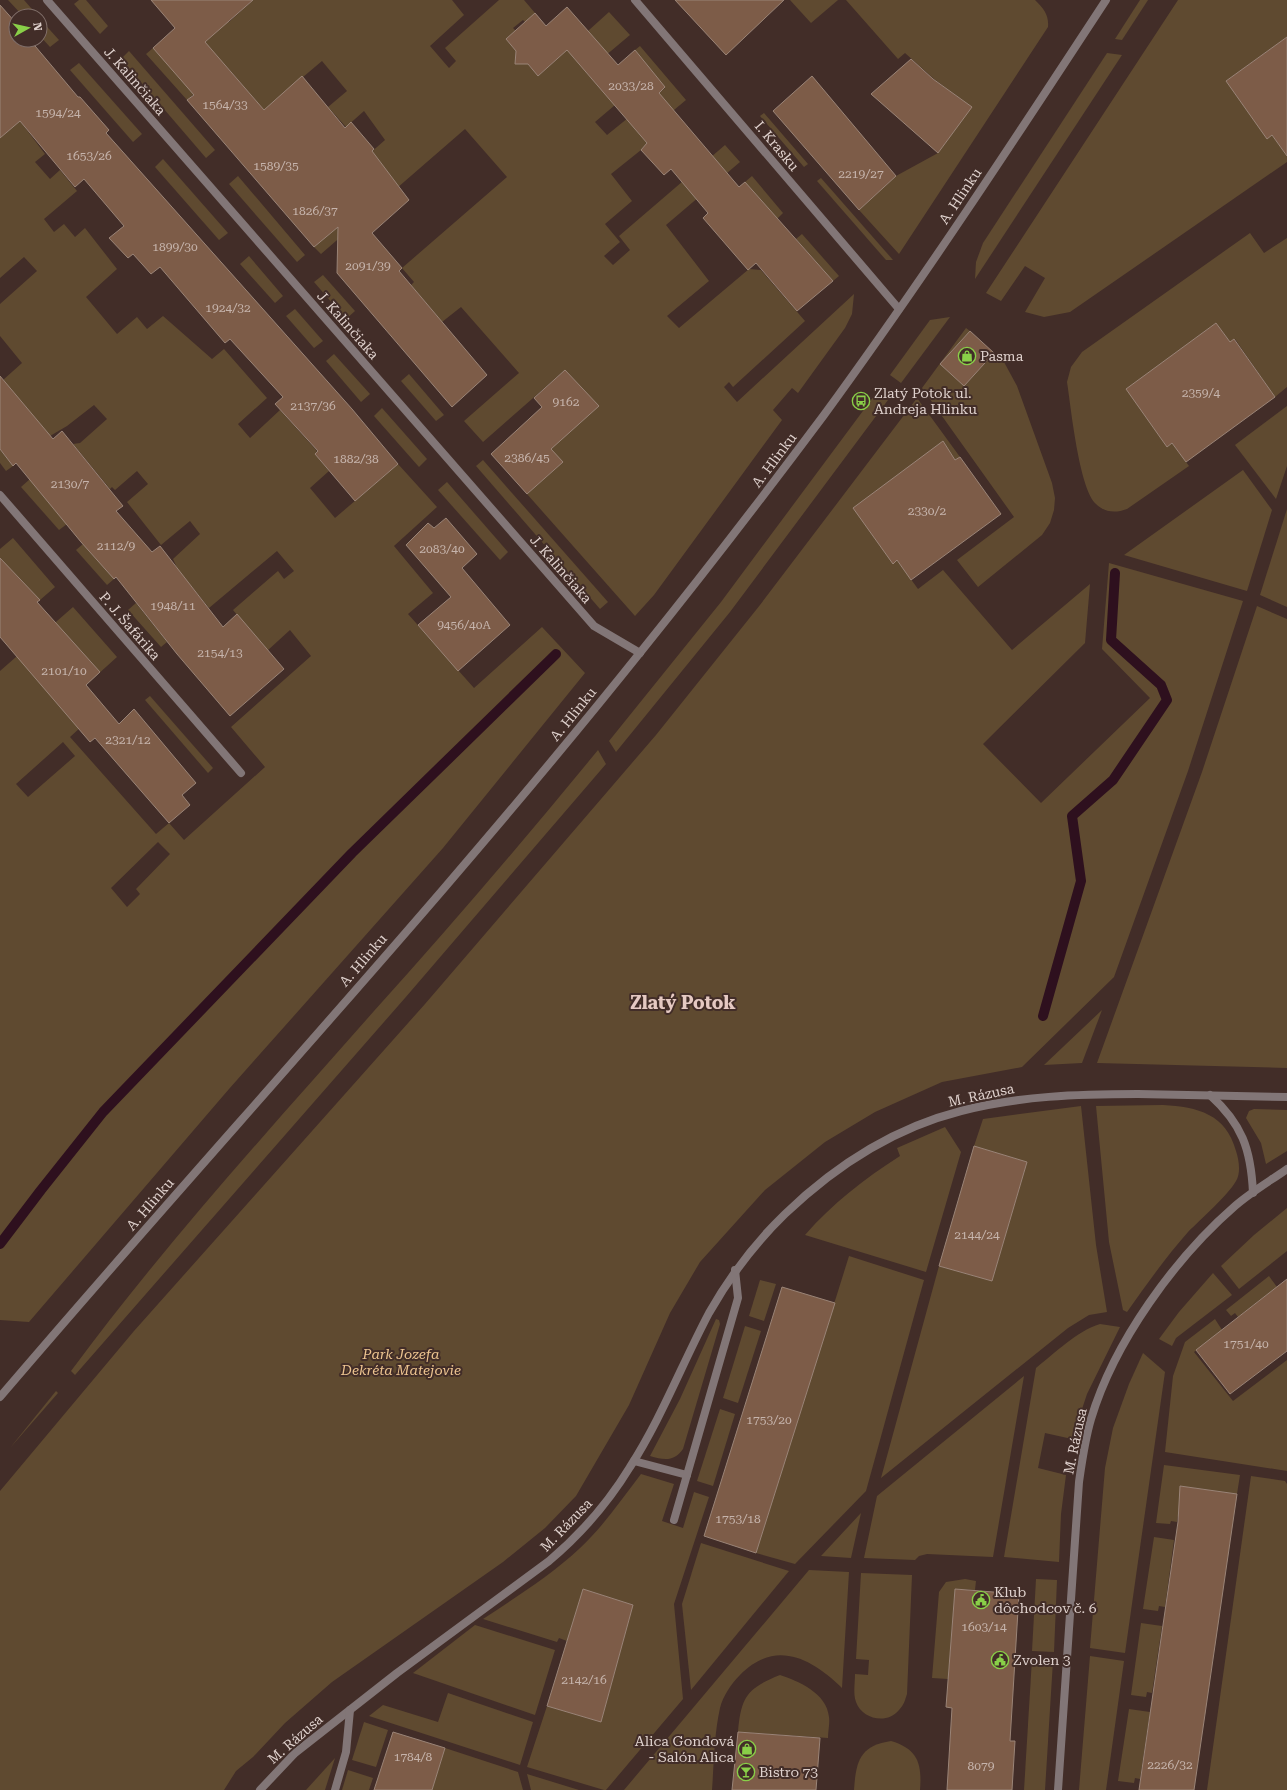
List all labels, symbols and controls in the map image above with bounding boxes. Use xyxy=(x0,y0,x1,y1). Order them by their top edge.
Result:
north arrow xyxy=(8,8,48,48)
text: N xyxy=(30,22,45,32)
street label: J. Kalinčiaka xyxy=(101,44,169,119)
house number: 2033/28 xyxy=(608,79,654,93)
house number: 1564/33 xyxy=(202,98,248,112)
house number: 1594/24 xyxy=(35,106,81,120)
street label: I. Krasku xyxy=(752,118,803,174)
house number: 1653/26 xyxy=(66,149,112,163)
house number: 1589/35 xyxy=(253,159,299,173)
street label: A. Hlinku xyxy=(935,165,985,227)
house number: 2219/27 xyxy=(838,167,884,181)
house number: 1826/37 xyxy=(292,204,338,218)
house number: 1899/30 xyxy=(152,240,198,254)
house number: 2091/39 xyxy=(345,259,391,273)
street label: J. Kalinčiaka xyxy=(314,288,382,363)
house number: 1924/32 xyxy=(205,301,251,315)
shop icon: Pasma xyxy=(957,346,977,366)
place label: Pasma xyxy=(980,348,1024,364)
place label: Zlatý Potok ul. Andreja Hlinku xyxy=(874,385,977,417)
house number: 2359/4 xyxy=(1182,386,1221,400)
bus stop icon: Zlatý Potok ul. Andreja Hlinku xyxy=(851,391,871,411)
house number: 9162 xyxy=(553,395,580,409)
house number: 2137/36 xyxy=(290,399,336,413)
street label: A. Hlinku xyxy=(748,429,800,490)
house number: 2386/45 xyxy=(504,451,550,465)
house number: 1882/38 xyxy=(333,452,379,466)
house number: 2130/7 xyxy=(51,477,90,491)
house number: 2330/2 xyxy=(908,504,947,518)
street label: J. Kalinčiaka xyxy=(527,532,595,607)
house number: 2112/9 xyxy=(97,539,136,553)
house number: 2083/40 xyxy=(419,542,465,556)
street label: P. J. Šafárika xyxy=(96,589,164,663)
house number: 1948/11 xyxy=(150,599,196,613)
house number: 9456/40A xyxy=(437,618,491,632)
house number: 2154/13 xyxy=(197,646,243,660)
house number: 2101/10 xyxy=(41,664,87,678)
street label: A. Hlinku xyxy=(547,684,600,744)
house number: 2321/12 xyxy=(105,733,151,747)
street label: A. Hlinku xyxy=(336,930,390,989)
district label: Zlatý Potok xyxy=(630,992,736,1013)
street label: M. Rázusa xyxy=(946,1080,1016,1110)
street label: A. Hlinku xyxy=(123,1174,177,1233)
house number: 2144/24 xyxy=(954,1228,1000,1242)
house number: 1751/40 xyxy=(1223,1337,1269,1351)
park label: Park Jozefa Dekréta Matejovie xyxy=(340,1346,461,1378)
street label: M. Rázusa xyxy=(1060,1406,1090,1476)
house number: 1753/20 xyxy=(746,1413,792,1427)
street label: M. Rázusa xyxy=(537,1495,595,1555)
house number: 1753/18 xyxy=(715,1512,761,1526)
place label: Klub dôchodcov č. 6 xyxy=(994,1584,1097,1616)
public building icon: Klub dôchodcov č. 6 xyxy=(971,1590,991,1610)
house number: 1603/14 xyxy=(961,1620,1007,1634)
public building icon: Zvolen 3 xyxy=(990,1650,1010,1670)
place label: Zvolen 3 xyxy=(1013,1652,1071,1668)
house number: 2142/16 xyxy=(561,1673,607,1687)
street label: M. Rázusa xyxy=(264,1711,326,1767)
place label: Alica Gondová - Salón Alica xyxy=(635,1733,734,1765)
shop icon: Alica Gondová - Salón Alica xyxy=(737,1739,757,1759)
house number: 1784/8 xyxy=(394,1750,433,1764)
house number: 2226/32 xyxy=(1147,1758,1193,1772)
house number: 8079 xyxy=(968,1759,995,1773)
bar icon: Bistro 73 xyxy=(736,1762,756,1782)
place label: Bistro 73 xyxy=(759,1764,818,1780)

